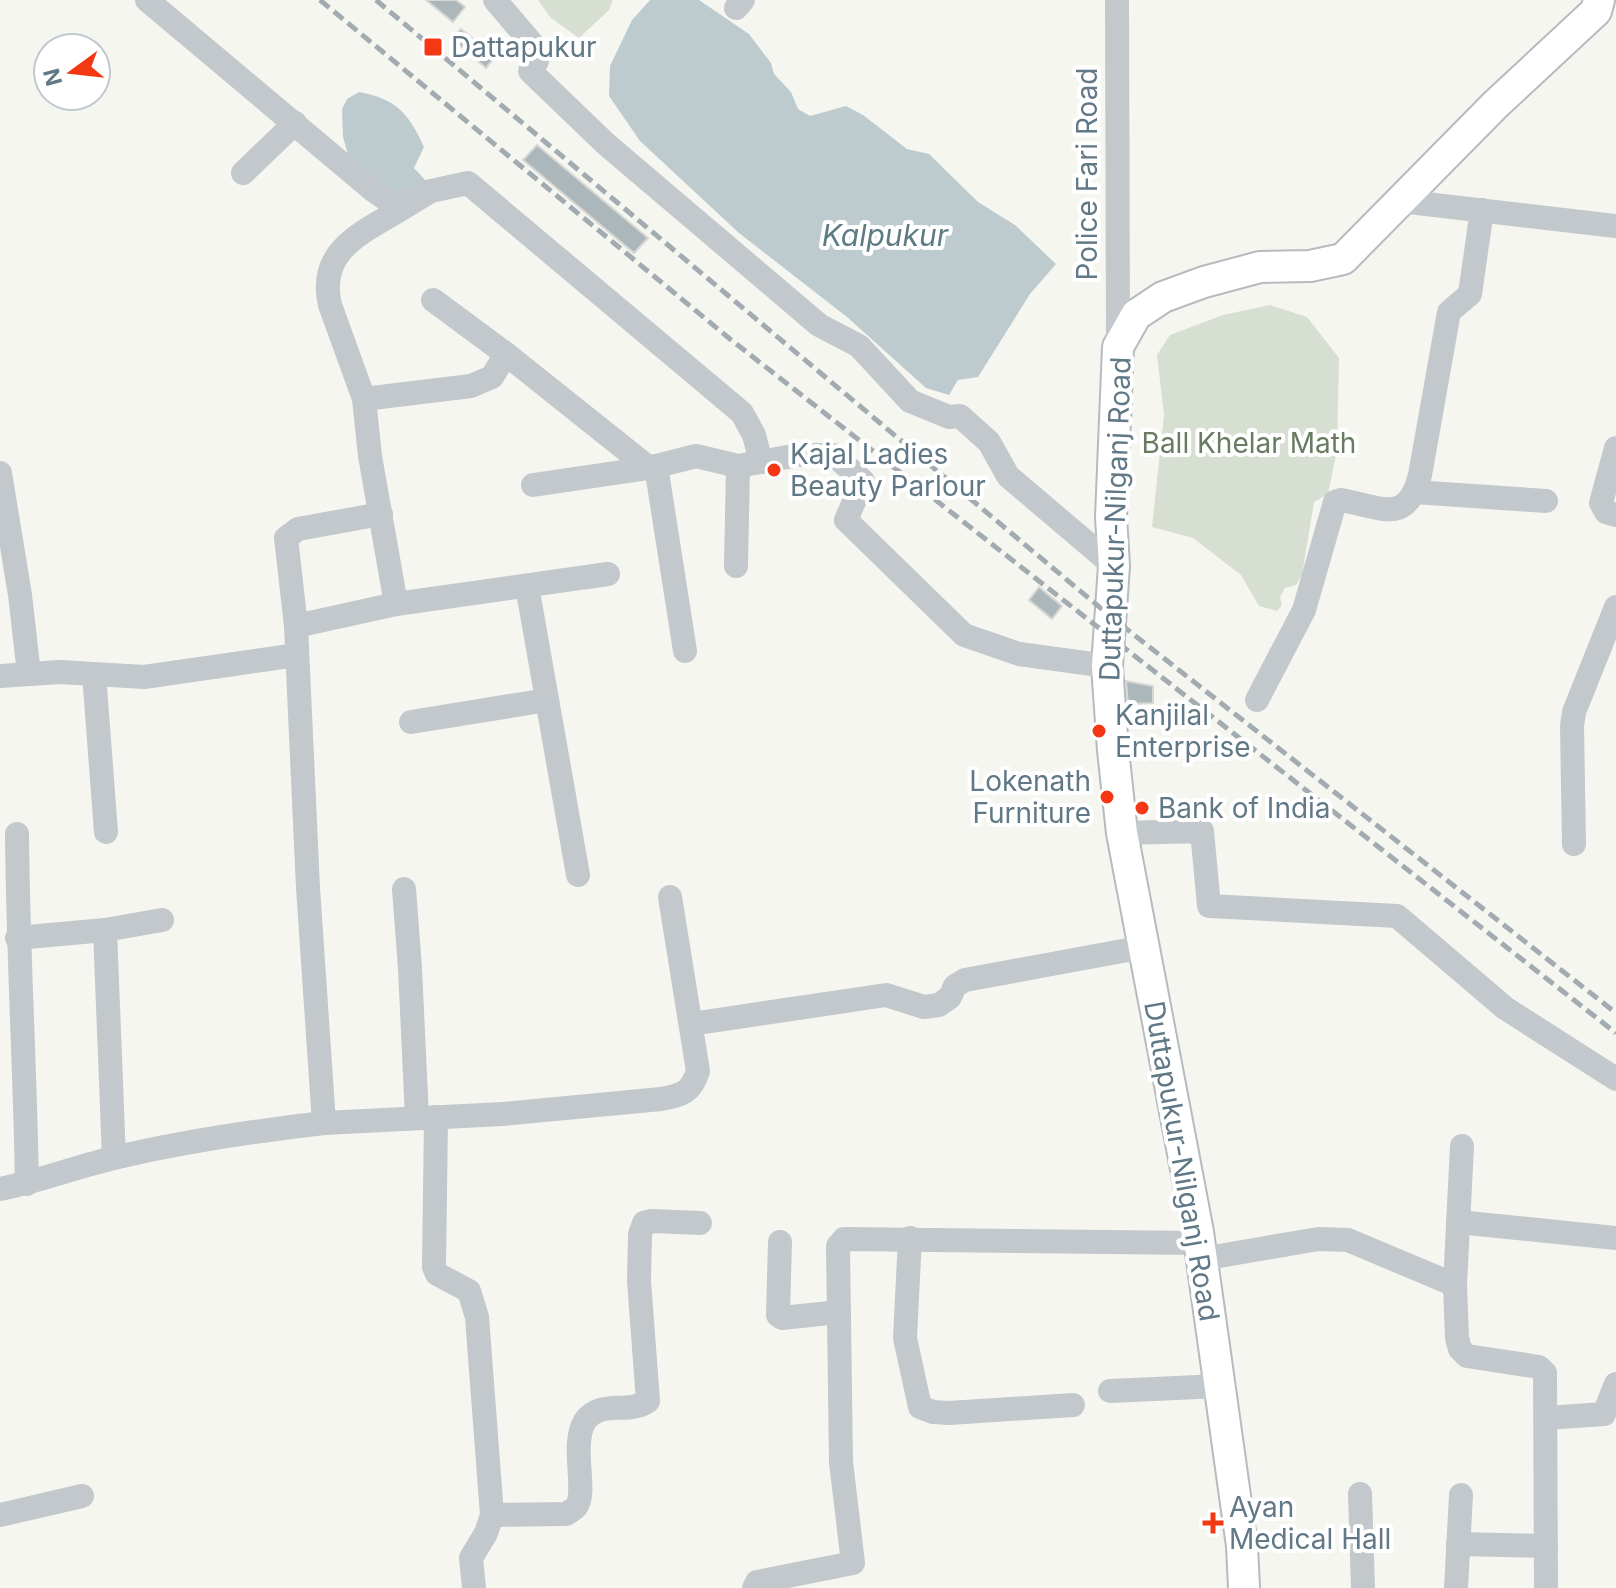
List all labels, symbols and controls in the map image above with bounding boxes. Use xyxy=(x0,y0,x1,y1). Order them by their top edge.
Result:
place label: Dattapukur xyxy=(451,30,597,64)
north arrow xyxy=(32,32,112,112)
marker: Dattapukur xyxy=(422,36,444,58)
text: N xyxy=(38,66,67,89)
street label: Police Fari Road xyxy=(1070,67,1104,281)
water label: Kalpukur xyxy=(822,217,949,253)
street label: Duttapukur-Nilganj Road xyxy=(1092,356,1138,682)
park label: Ball Khelar Math xyxy=(1142,426,1356,460)
place label: Kajal Ladies Beauty Parlour xyxy=(790,437,986,503)
marker: Kajal Ladies Beauty Parlour xyxy=(765,461,783,479)
place label: Kanjilal Enterprise xyxy=(1115,698,1251,764)
marker: Kanjilal Enterprise xyxy=(1090,722,1108,740)
place label: Lokenath Furniture xyxy=(969,764,1091,830)
marker: Lokenath Furniture xyxy=(1098,788,1116,806)
place label: Bank of India xyxy=(1158,791,1331,825)
marker: Bank of India xyxy=(1133,799,1151,817)
street label: Duttapukur-Nilganj Road xyxy=(1137,998,1227,1324)
place label: Ayan Medical Hall xyxy=(1229,1490,1391,1556)
marker: Ayan Medical Hall xyxy=(1204,1514,1222,1532)

